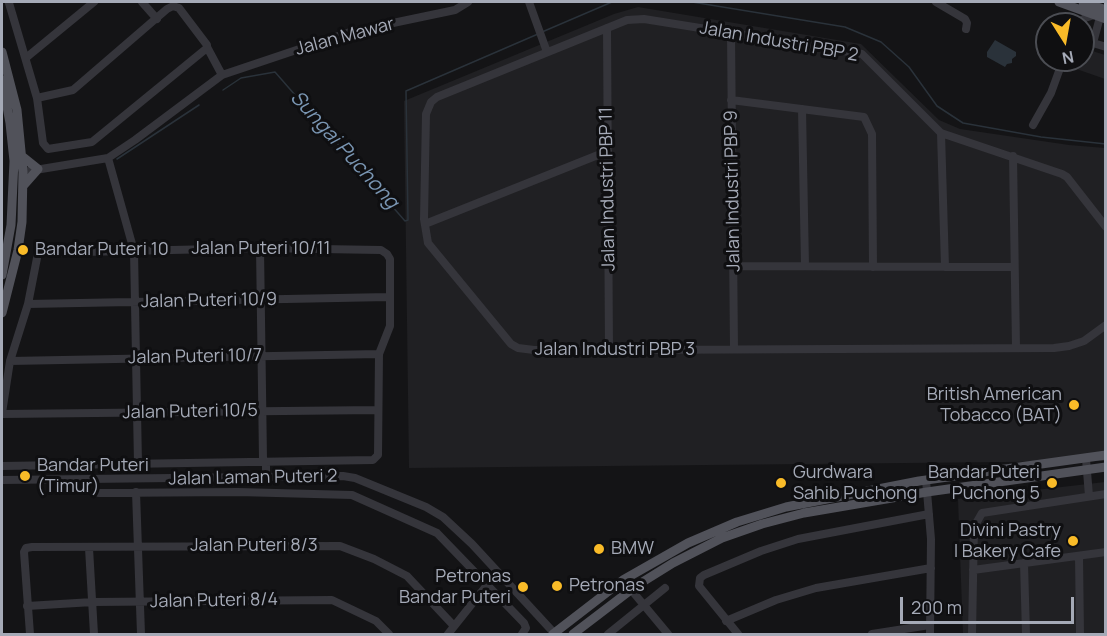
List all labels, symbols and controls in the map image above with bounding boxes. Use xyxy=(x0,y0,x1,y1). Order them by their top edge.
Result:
north arrow xyxy=(1035,12,1095,72)
street label: Jalan Mawar xyxy=(293,13,397,61)
street label: Jalan Industri PBP 2 xyxy=(698,17,860,67)
text: N xyxy=(1060,46,1076,70)
water label: Sungai Puchong xyxy=(285,86,403,214)
street label: Jalan Industri PBP 11 xyxy=(596,107,620,271)
street label: Jalan Industri PBP 9 xyxy=(721,110,745,272)
street label: Jalan Puteri 10/11 xyxy=(191,238,331,260)
place label: Bandar Puteri 10 xyxy=(35,239,169,261)
marker: Bandar Puteri 10 xyxy=(16,243,30,257)
street label: Jalan Puteri 10/9 xyxy=(141,289,277,313)
street label: Jalan Industri PBP 3 xyxy=(535,339,695,361)
street label: Jalan Puteri 10/7 xyxy=(128,345,262,369)
place label: British American Tobacco (BAT) xyxy=(927,384,1062,426)
marker: British American Tobacco (BAT) xyxy=(1067,398,1081,412)
street label: Jalan Puteri 10/5 xyxy=(122,400,258,424)
place label: Bandar Puteri (Timur) xyxy=(37,455,149,498)
place label: Gurdwara Sahib Puchong xyxy=(793,462,917,504)
place label: Bandar Puteri Puchong 5 xyxy=(928,462,1040,504)
street label: Jalan Laman Puteri 2 xyxy=(168,466,338,490)
marker: Bandar Puteri (Timur) xyxy=(18,469,32,483)
marker: Gurdwara Sahib Puchong xyxy=(774,476,788,490)
marker: Bandar Puteri Puchong 5 xyxy=(1045,476,1059,490)
place label: Divini Pastry | Bakery Cafe xyxy=(954,520,1061,562)
marker: Divini Pastry | Bakery Cafe xyxy=(1066,534,1080,548)
street label: Jalan Puteri 8/3 xyxy=(190,535,318,557)
place label: BMW xyxy=(611,538,654,560)
marker: BMW xyxy=(592,542,606,556)
place label: Petronas Bandar Puteri xyxy=(399,566,511,608)
place label: Petronas xyxy=(569,575,645,597)
marker: Petronas xyxy=(550,579,564,593)
marker: Petronas Bandar Puteri xyxy=(516,580,530,594)
scale bar xyxy=(903,585,1077,623)
street label: Jalan Puteri 8/4 xyxy=(150,589,278,613)
text: 200 m xyxy=(911,595,962,619)

